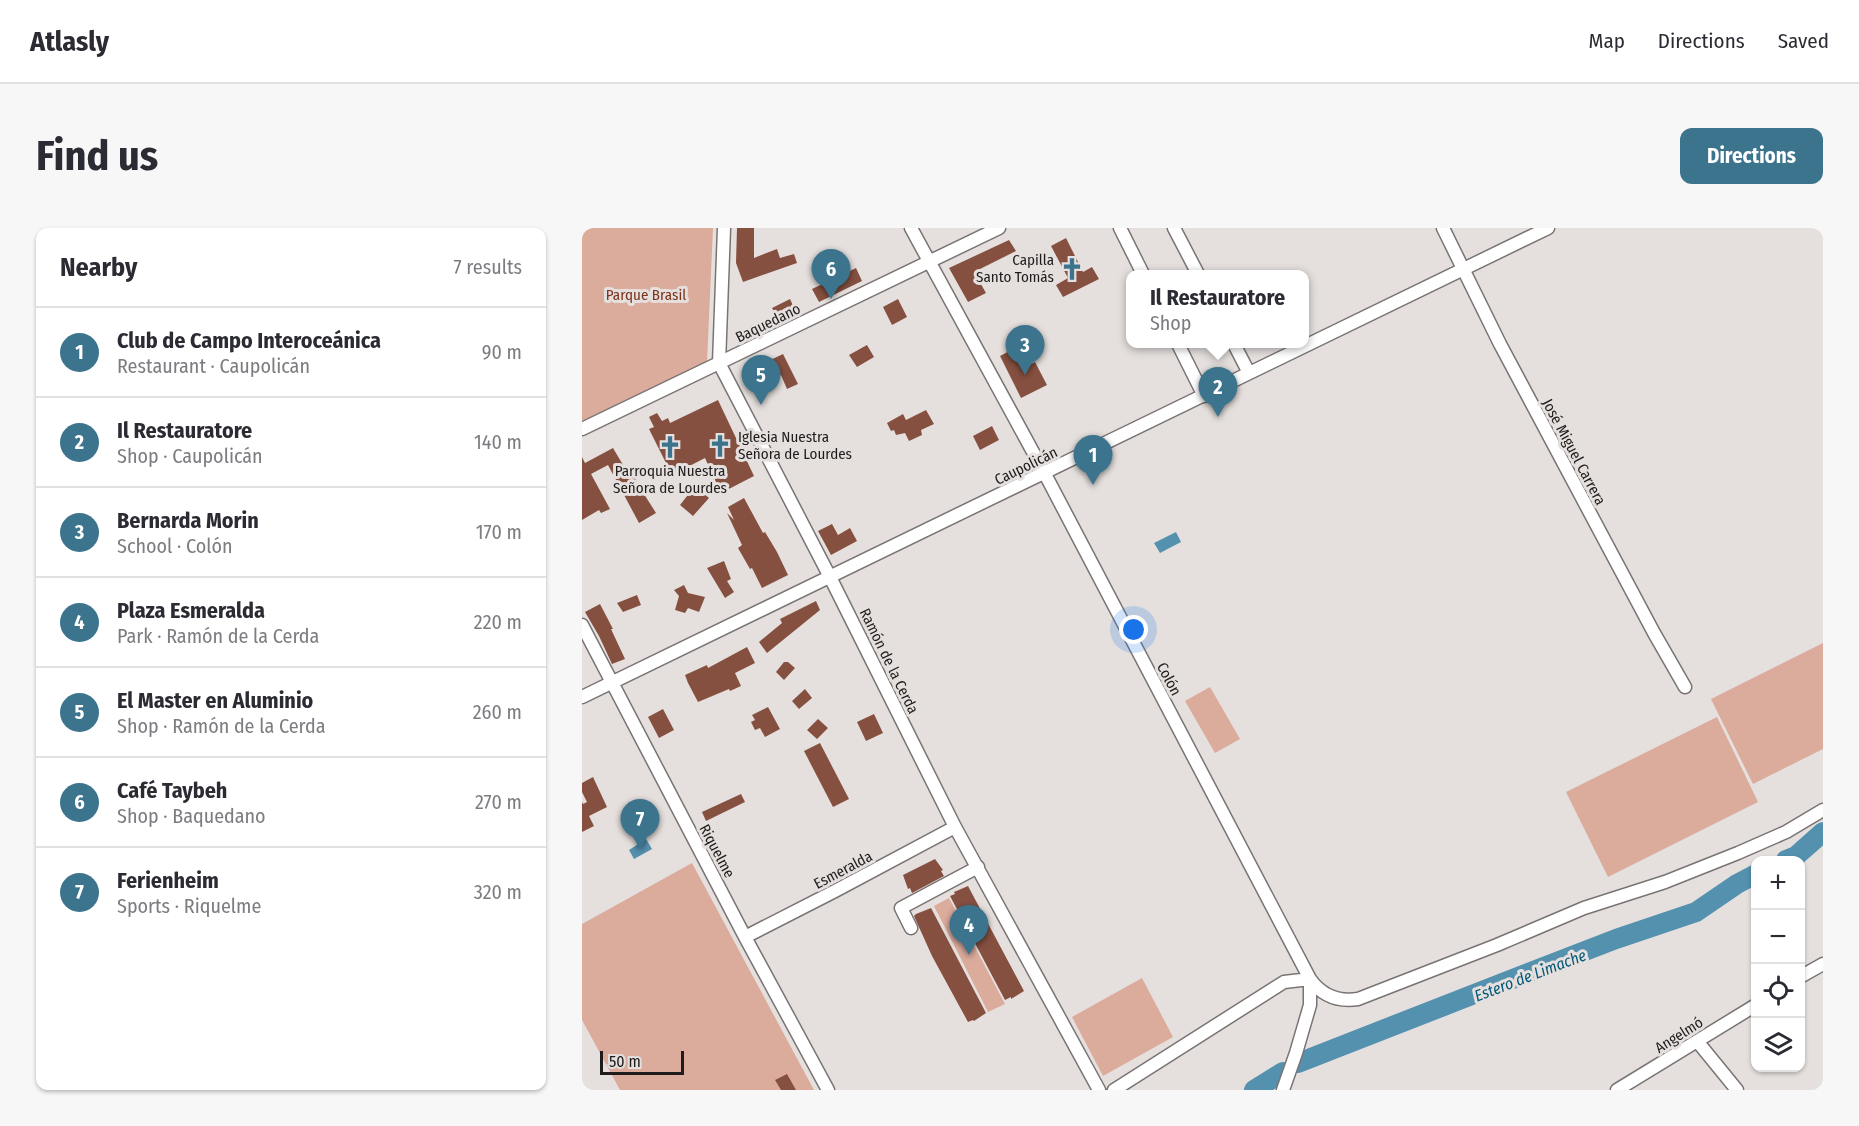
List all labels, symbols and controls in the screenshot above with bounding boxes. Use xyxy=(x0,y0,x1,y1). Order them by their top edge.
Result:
text: Atlasly xyxy=(30,25,109,58)
text: Map xyxy=(1588,28,1625,54)
text: Directions xyxy=(1658,28,1745,54)
text: Saved xyxy=(1778,28,1829,54)
button: Directions xyxy=(1680,128,1823,184)
text: Find us xyxy=(36,131,158,181)
pin: 6 xyxy=(812,250,850,299)
place label: Capilla Santo Tomás xyxy=(976,251,1054,286)
text: Nearby xyxy=(60,252,137,283)
text: 7 results xyxy=(454,255,522,279)
church icon: Capilla Santo Tomás xyxy=(1059,256,1085,282)
popup xyxy=(1126,270,1309,348)
text: Il Restauratore xyxy=(1150,284,1285,311)
park label: Parque Brasil xyxy=(606,286,686,304)
street label: Baquedano xyxy=(733,300,804,346)
text: Shop xyxy=(1150,311,1192,335)
pin: 3 xyxy=(1006,326,1044,375)
text: Club de Campo Interoceánica xyxy=(117,327,381,354)
text: 1 xyxy=(75,340,84,364)
text: 90 m xyxy=(482,340,522,364)
text: Restaurant · Caupolicán xyxy=(117,354,310,378)
pin: 5 xyxy=(742,356,780,405)
pin: 2 xyxy=(1198,368,1238,417)
street label: José Miguel Carrera xyxy=(1538,396,1610,508)
text: Il Restauratore xyxy=(117,417,252,444)
place label: Iglesia Nuestra Señora de Lourdes xyxy=(738,428,852,463)
text: 2 xyxy=(75,430,84,454)
text: 140 m xyxy=(474,430,522,454)
church icon: Iglesia Nuestra Señora de Lourdes xyxy=(707,433,733,459)
church icon: Parroquia Nuestra Señora de Lourdes xyxy=(657,434,683,460)
pin: 1 xyxy=(1074,436,1112,485)
street label: Caupolicán xyxy=(992,443,1060,489)
text: Shop · Caupolicán xyxy=(117,444,263,468)
place label: Parroquia Nuestra Señora de Lourdes xyxy=(613,462,727,497)
text: Bernarda Morin xyxy=(117,507,259,534)
text: 3 xyxy=(75,520,84,544)
text: 170 m xyxy=(476,520,522,544)
text: School · Colón xyxy=(117,534,233,558)
text: Plaza Esmeralda xyxy=(117,597,265,624)
street label: Ramón de la Cerda xyxy=(856,605,922,717)
text: 4 xyxy=(74,610,85,634)
text: 220 m xyxy=(474,610,522,634)
your location xyxy=(1119,615,1148,644)
text: Park · Ramón de la Cerda xyxy=(117,624,319,648)
street label: Colón xyxy=(1153,659,1185,699)
text: El Master en Aluminio xyxy=(117,687,313,714)
text: 5 xyxy=(75,700,84,724)
text: 260 m xyxy=(473,700,522,724)
text: Shop · Ramón de la Cerda xyxy=(117,714,325,738)
text: Café Taybeh xyxy=(117,777,227,804)
text: 6 xyxy=(74,790,85,814)
text: 270 m xyxy=(475,790,522,814)
pin: 7 xyxy=(620,800,660,849)
text: Shop · Baquedano xyxy=(117,804,266,828)
street label: Riquelme xyxy=(695,821,739,881)
street label: Esmeralda xyxy=(811,847,875,893)
map controls xyxy=(1751,856,1805,1072)
button: + xyxy=(1751,856,1805,910)
text: Ferienheim xyxy=(117,867,219,894)
text: 7 xyxy=(75,880,84,904)
text: 320 m xyxy=(474,880,522,904)
text: Sports · Riquelme xyxy=(117,894,261,918)
pin: 4 xyxy=(950,906,988,955)
button: − xyxy=(1751,910,1805,964)
water label: Estero de Limache xyxy=(1472,945,1589,1005)
button: locate xyxy=(1751,964,1805,1018)
street label: Angelmó xyxy=(1652,1013,1707,1057)
button: layers xyxy=(1751,1018,1805,1072)
scale bar xyxy=(600,1048,684,1076)
text: 50 m xyxy=(609,1052,641,1071)

